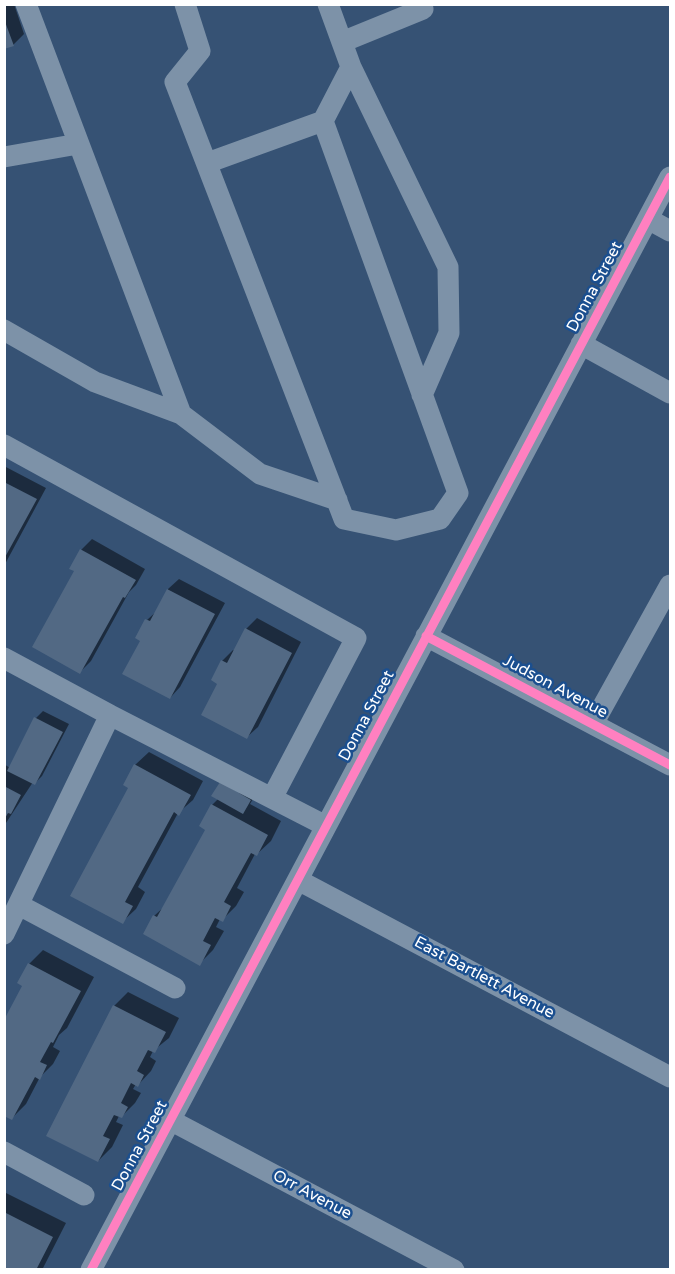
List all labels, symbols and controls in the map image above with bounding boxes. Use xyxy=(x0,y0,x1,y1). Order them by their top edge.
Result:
street label: Donna Street xyxy=(563,238,627,336)
street label: Judson Avenue xyxy=(499,651,611,723)
street label: Donna Street xyxy=(335,667,399,765)
street label: East Bartlett Avenue xyxy=(411,933,557,1023)
street label: Donna Street xyxy=(108,1097,172,1195)
street label: Orr Avenue xyxy=(269,1166,355,1224)

